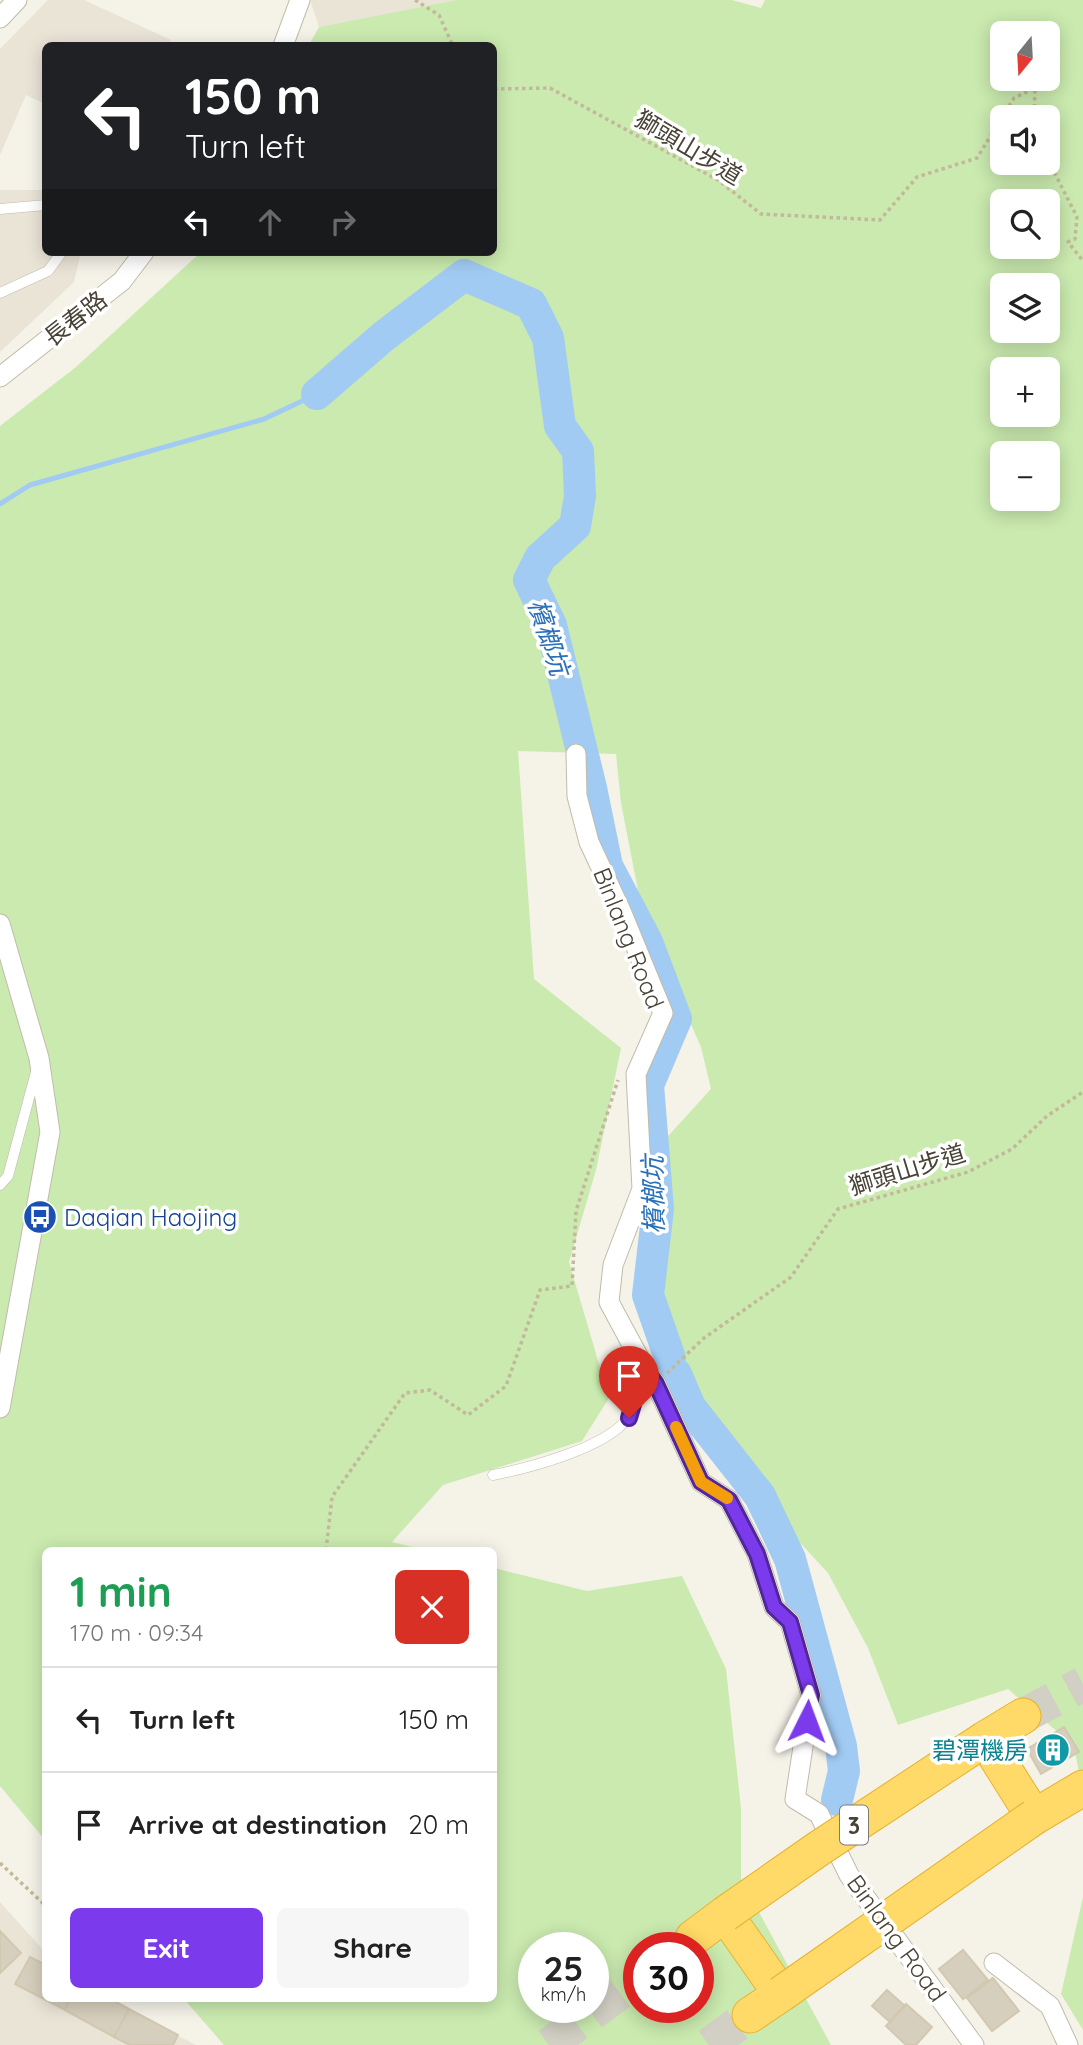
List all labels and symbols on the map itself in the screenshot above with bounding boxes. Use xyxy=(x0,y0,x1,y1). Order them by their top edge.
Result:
north arrow xyxy=(990,21,1060,91)
street label: 獅頭山步道 xyxy=(630,103,748,191)
street label: 長春路 xyxy=(37,284,113,352)
water label: 檳榔坑 xyxy=(521,595,578,683)
street label: Binlang Road xyxy=(587,863,671,1013)
street label: 獅頭山步道 xyxy=(845,1137,969,1201)
water label: 檳榔坑 xyxy=(636,1152,670,1234)
bus stop icon: Daqian Haojing xyxy=(21,1198,59,1236)
place label: Daqian Haojing xyxy=(64,1202,237,1232)
pin xyxy=(599,1346,659,1418)
position arrow xyxy=(770,1684,844,1758)
building icon: 碧潭機房 xyxy=(1034,1731,1072,1769)
place label: 碧潭機房 xyxy=(932,1735,1028,1765)
road number: 3 xyxy=(840,1806,868,1844)
street label: Binlang Road xyxy=(841,1869,953,2007)
speed limit sign: 30 xyxy=(623,1932,714,2023)

